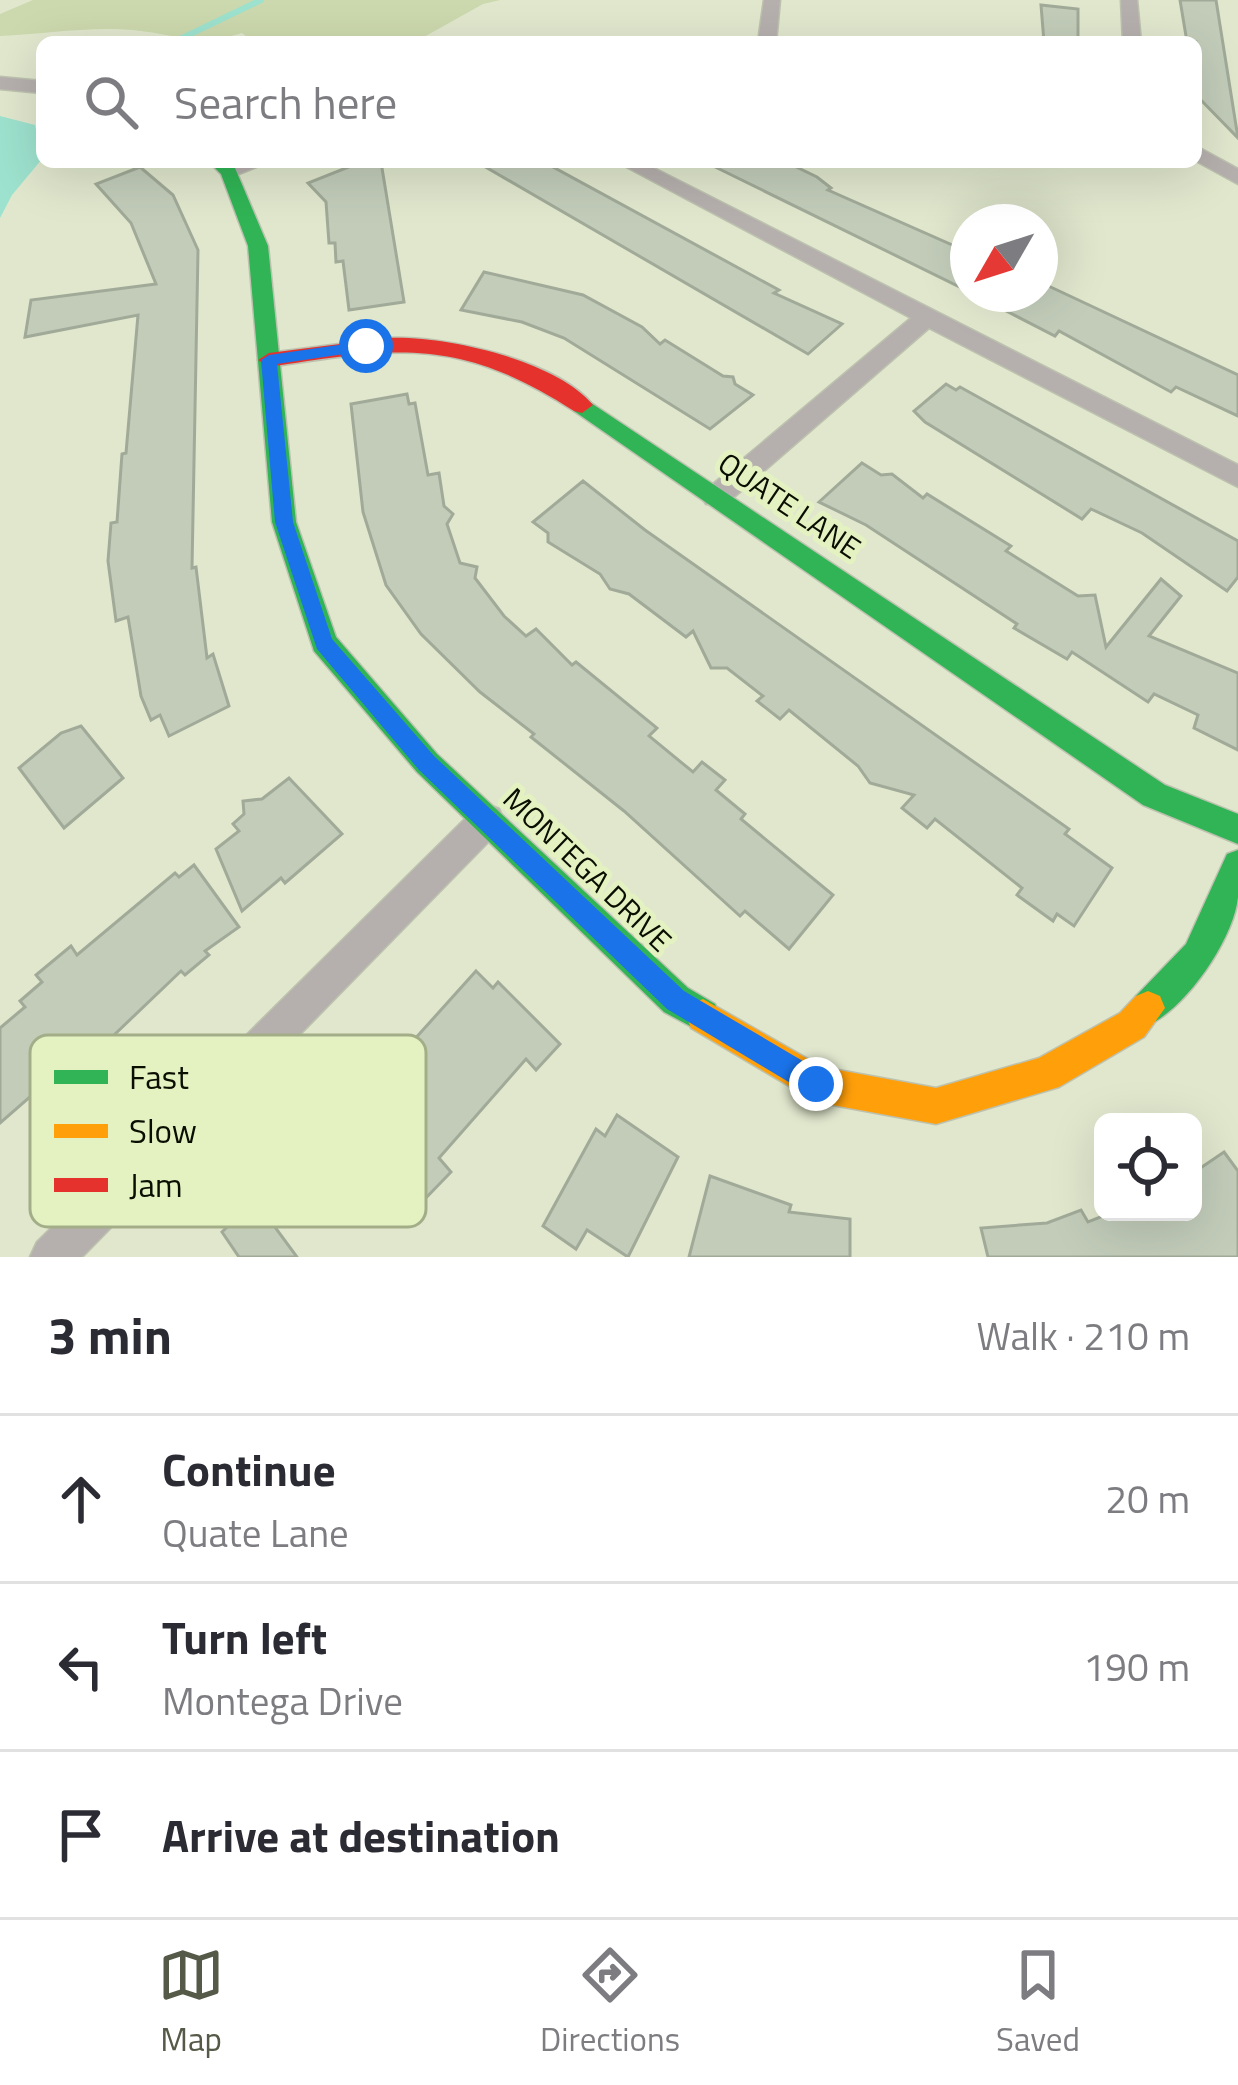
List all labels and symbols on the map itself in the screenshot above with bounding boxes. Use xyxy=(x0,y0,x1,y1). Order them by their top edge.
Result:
north arrow xyxy=(950,204,1058,312)
route start xyxy=(339,319,393,373)
street label: QUATE LANE xyxy=(709,440,870,570)
street label: MONTEGA DRIVE xyxy=(493,776,683,962)
legend xyxy=(30,1035,426,1227)
text: Fast xyxy=(129,1052,189,1102)
route end xyxy=(789,1057,843,1111)
text: Slow xyxy=(129,1106,197,1156)
text: Jam xyxy=(129,1160,183,1210)

